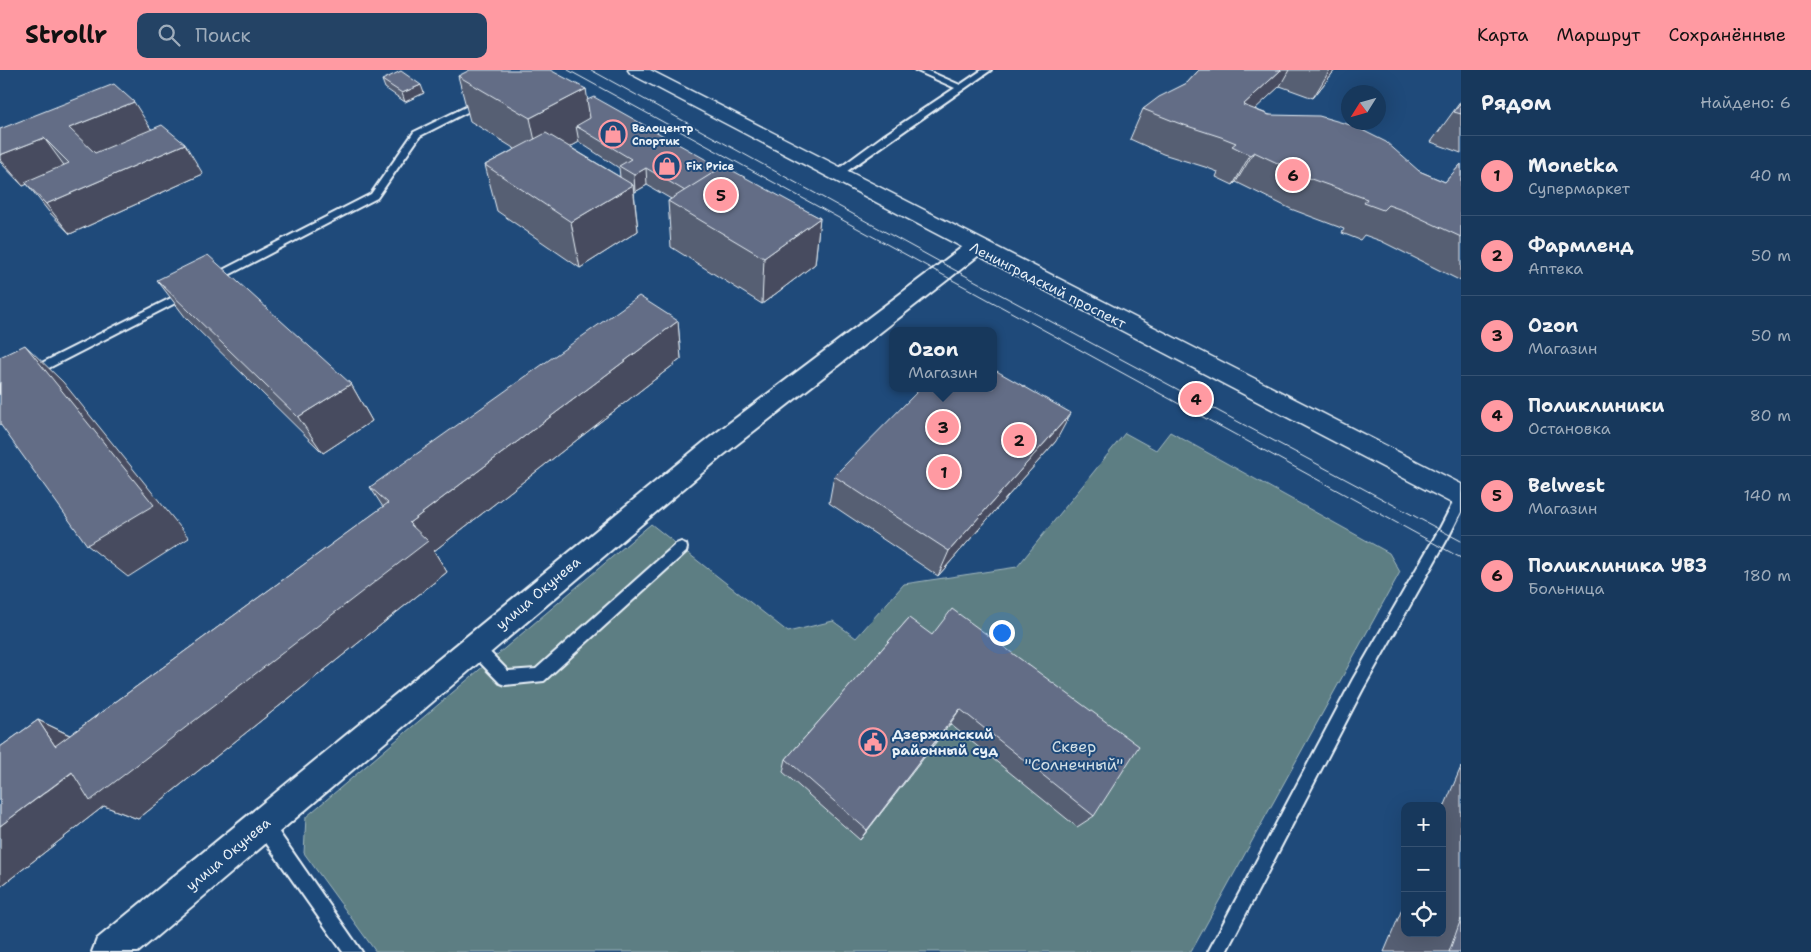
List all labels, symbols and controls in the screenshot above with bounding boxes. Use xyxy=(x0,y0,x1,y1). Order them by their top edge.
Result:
search box xyxy=(137,13,487,58)
text: Strollr xyxy=(25,19,107,51)
icon: search xyxy=(155,21,183,49)
text: Поиск xyxy=(195,23,251,48)
text: Карта xyxy=(1477,23,1528,47)
text: Маршрут xyxy=(1556,23,1640,47)
text: Сохранённые xyxy=(1668,23,1786,47)
north arrow xyxy=(1341,85,1386,130)
text: Рядом xyxy=(1481,89,1551,117)
text: Найдено: 6 xyxy=(1700,92,1791,113)
shop icon: Велоцентр Спортик xyxy=(598,119,628,149)
place label: Велоцентр Спортик xyxy=(632,121,694,149)
shop icon: Fix Price xyxy=(652,151,682,181)
text: Monetka xyxy=(1528,153,1618,178)
pin: 6 xyxy=(1277,156,1309,194)
place label: Fix Price xyxy=(686,159,735,174)
text: 1 xyxy=(1493,165,1501,186)
text: 40 m xyxy=(1749,165,1791,186)
pin: 5 xyxy=(705,176,737,214)
text: Супермаркет xyxy=(1528,178,1630,199)
text: Фармленд xyxy=(1528,233,1634,258)
street label: Ленинградский проспект xyxy=(967,238,1130,333)
text: 2 xyxy=(1491,245,1503,266)
text: 50 m xyxy=(1751,245,1791,266)
text: Аптека xyxy=(1528,258,1583,279)
text: Ozon xyxy=(1528,313,1578,338)
text: 3 xyxy=(1491,325,1503,346)
text: 50 m xyxy=(1751,325,1791,346)
popup xyxy=(889,327,997,392)
text: Ozon xyxy=(908,337,958,362)
text: Магазин xyxy=(1528,338,1597,359)
text: Магазин xyxy=(908,362,978,383)
pin: 4 xyxy=(1180,380,1212,418)
text: Поликлиники xyxy=(1528,393,1664,418)
text: 4 xyxy=(1491,405,1503,426)
text: 80 m xyxy=(1750,405,1791,426)
pin: 3 xyxy=(927,408,959,446)
text: Остановка xyxy=(1528,418,1611,439)
pin: 2 xyxy=(1003,421,1035,459)
pin: 1 xyxy=(928,453,960,491)
text: Belwest xyxy=(1528,473,1605,498)
text: 5 xyxy=(1492,485,1502,506)
text: 140 m xyxy=(1744,485,1791,506)
text: Магазин xyxy=(1528,498,1597,519)
street label: улица Окунева xyxy=(492,552,584,634)
text: Поликлиника УВЗ xyxy=(1528,553,1707,578)
text: 6 xyxy=(1491,565,1503,586)
text: 180 m xyxy=(1743,565,1791,586)
text: Больница xyxy=(1528,578,1604,599)
your location xyxy=(989,620,1015,646)
place label: Дзержинский районный суд xyxy=(892,725,998,759)
public building icon: Дзержинский районный суд xyxy=(858,727,888,757)
park label: Сквер "Солнечный" xyxy=(1025,736,1123,775)
map controls xyxy=(1401,802,1446,937)
button: + xyxy=(1401,802,1446,847)
street label: улица Окунева xyxy=(182,813,274,895)
button: − xyxy=(1401,847,1446,892)
button: locate xyxy=(1401,892,1446,937)

